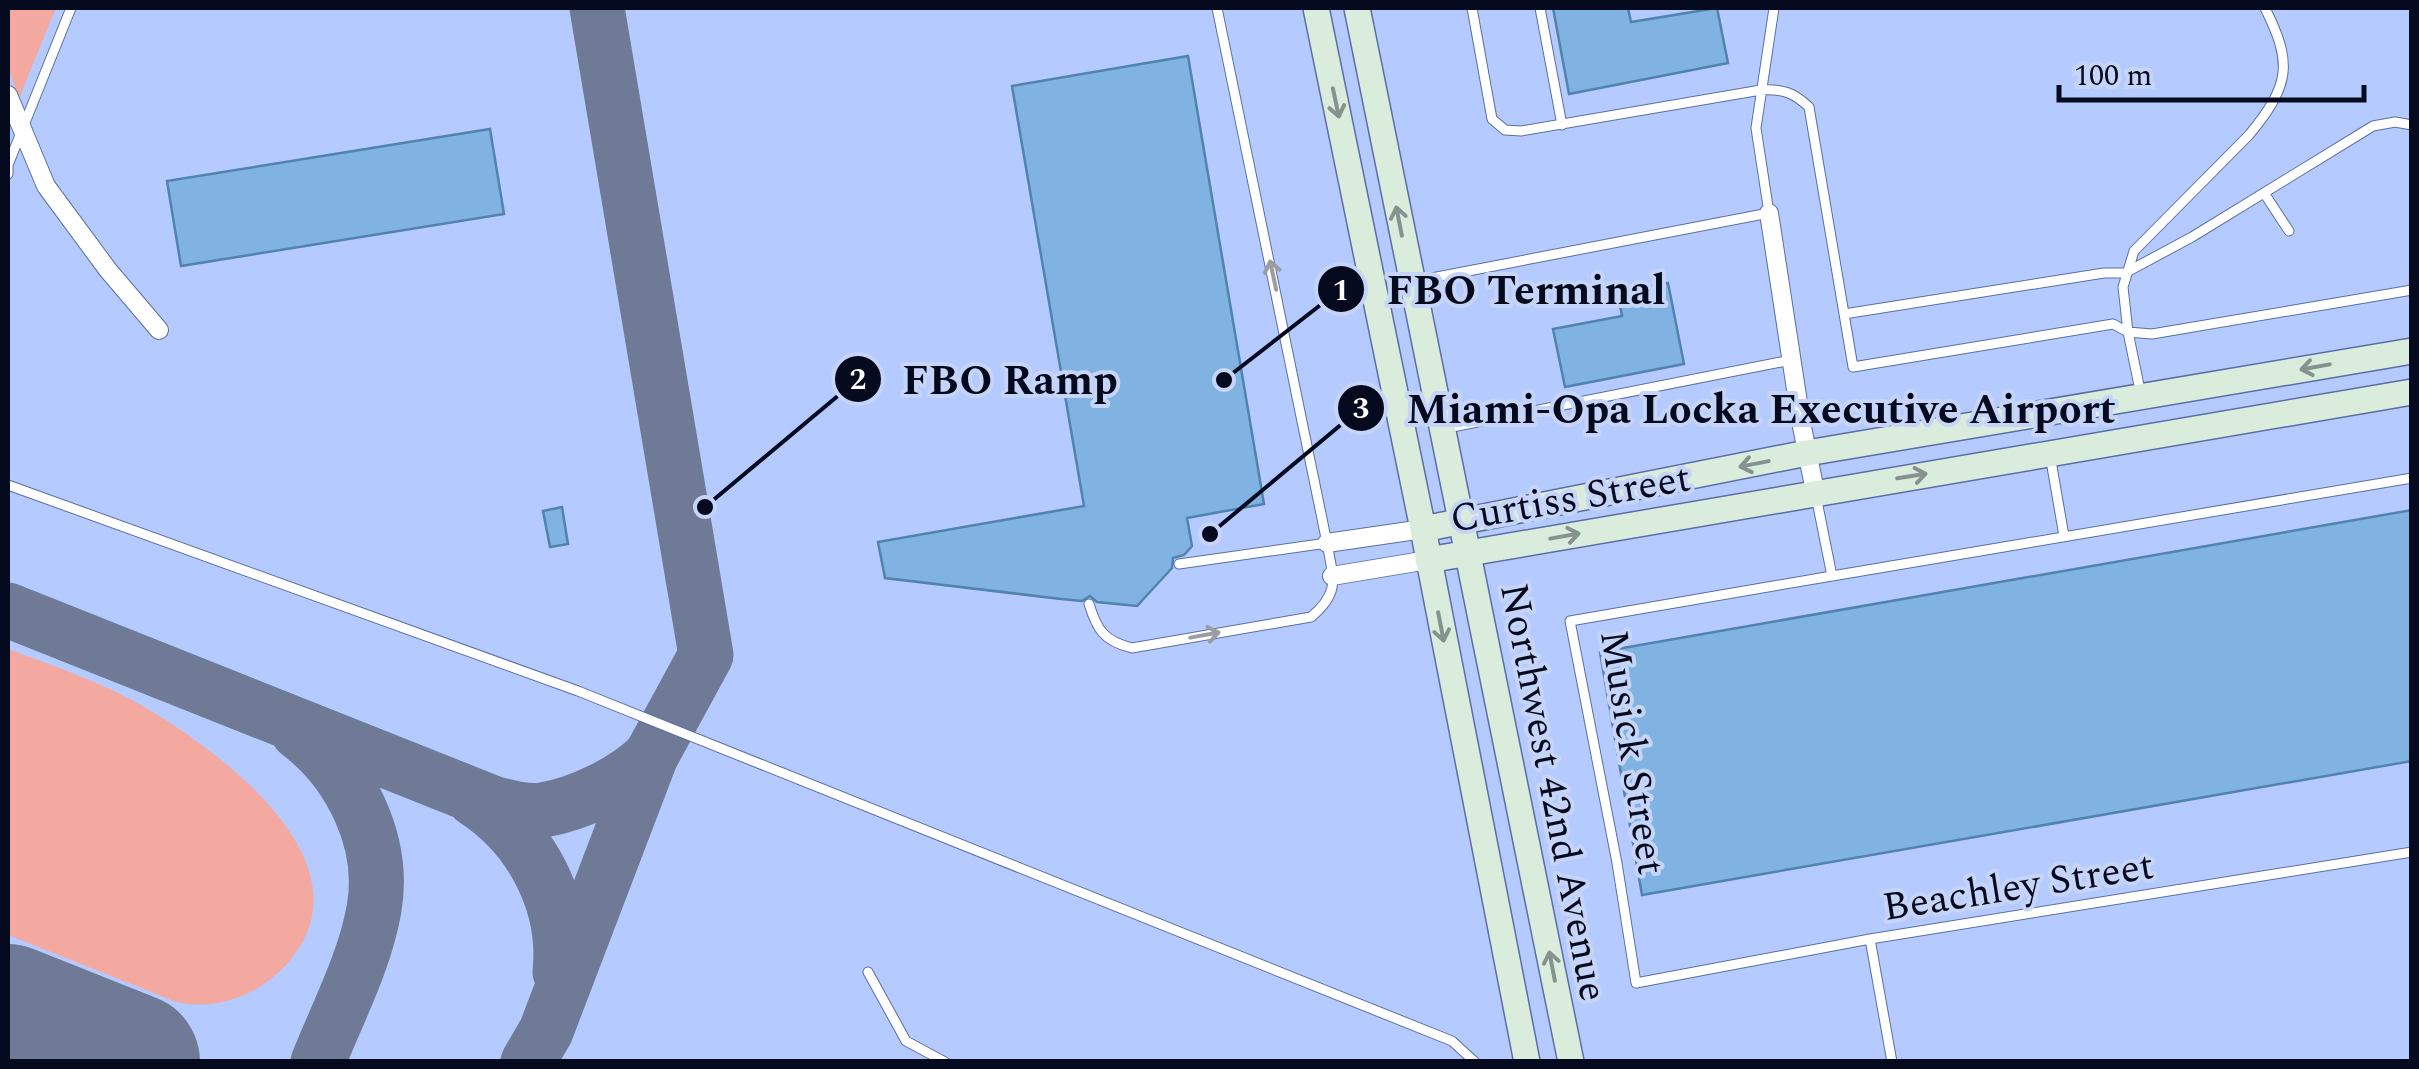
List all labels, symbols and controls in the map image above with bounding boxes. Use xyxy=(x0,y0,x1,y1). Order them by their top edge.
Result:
scale bar xyxy=(2059,40,2364,102)
text: 100 m xyxy=(2074,53,2152,99)
one-way arrow xyxy=(1327,86,1346,118)
one-way arrow xyxy=(1389,206,1408,238)
callout: FBO Terminal xyxy=(1316,253,1685,325)
one-way arrow xyxy=(1262,260,1281,292)
text: FBO Terminal xyxy=(1386,260,1666,323)
text: 1 xyxy=(1333,268,1349,314)
callout: FBO Ramp xyxy=(833,343,1138,415)
text: FBO Ramp xyxy=(902,350,1118,413)
text: 2 xyxy=(850,357,866,403)
one-way arrow xyxy=(2300,358,2332,377)
callout: Miami-Opa Locka Executive Airport xyxy=(1336,372,2136,444)
text: Miami-Opa Locka Executive Airport xyxy=(1406,379,2116,442)
text: 3 xyxy=(1353,386,1369,432)
street label: Curtiss Street xyxy=(1445,448,1695,551)
one-way arrow xyxy=(1739,456,1771,475)
one-way arrow xyxy=(1895,466,1927,484)
one-way arrow xyxy=(1548,525,1580,544)
street label: Northwest 42nd Avenue xyxy=(1482,578,1623,1007)
one-way arrow xyxy=(1433,611,1452,643)
one-way arrow xyxy=(1189,625,1221,644)
street label: Musick Street xyxy=(1582,626,1681,879)
street label: Beachley Street xyxy=(1879,836,2158,939)
one-way arrow xyxy=(1541,951,1560,983)

